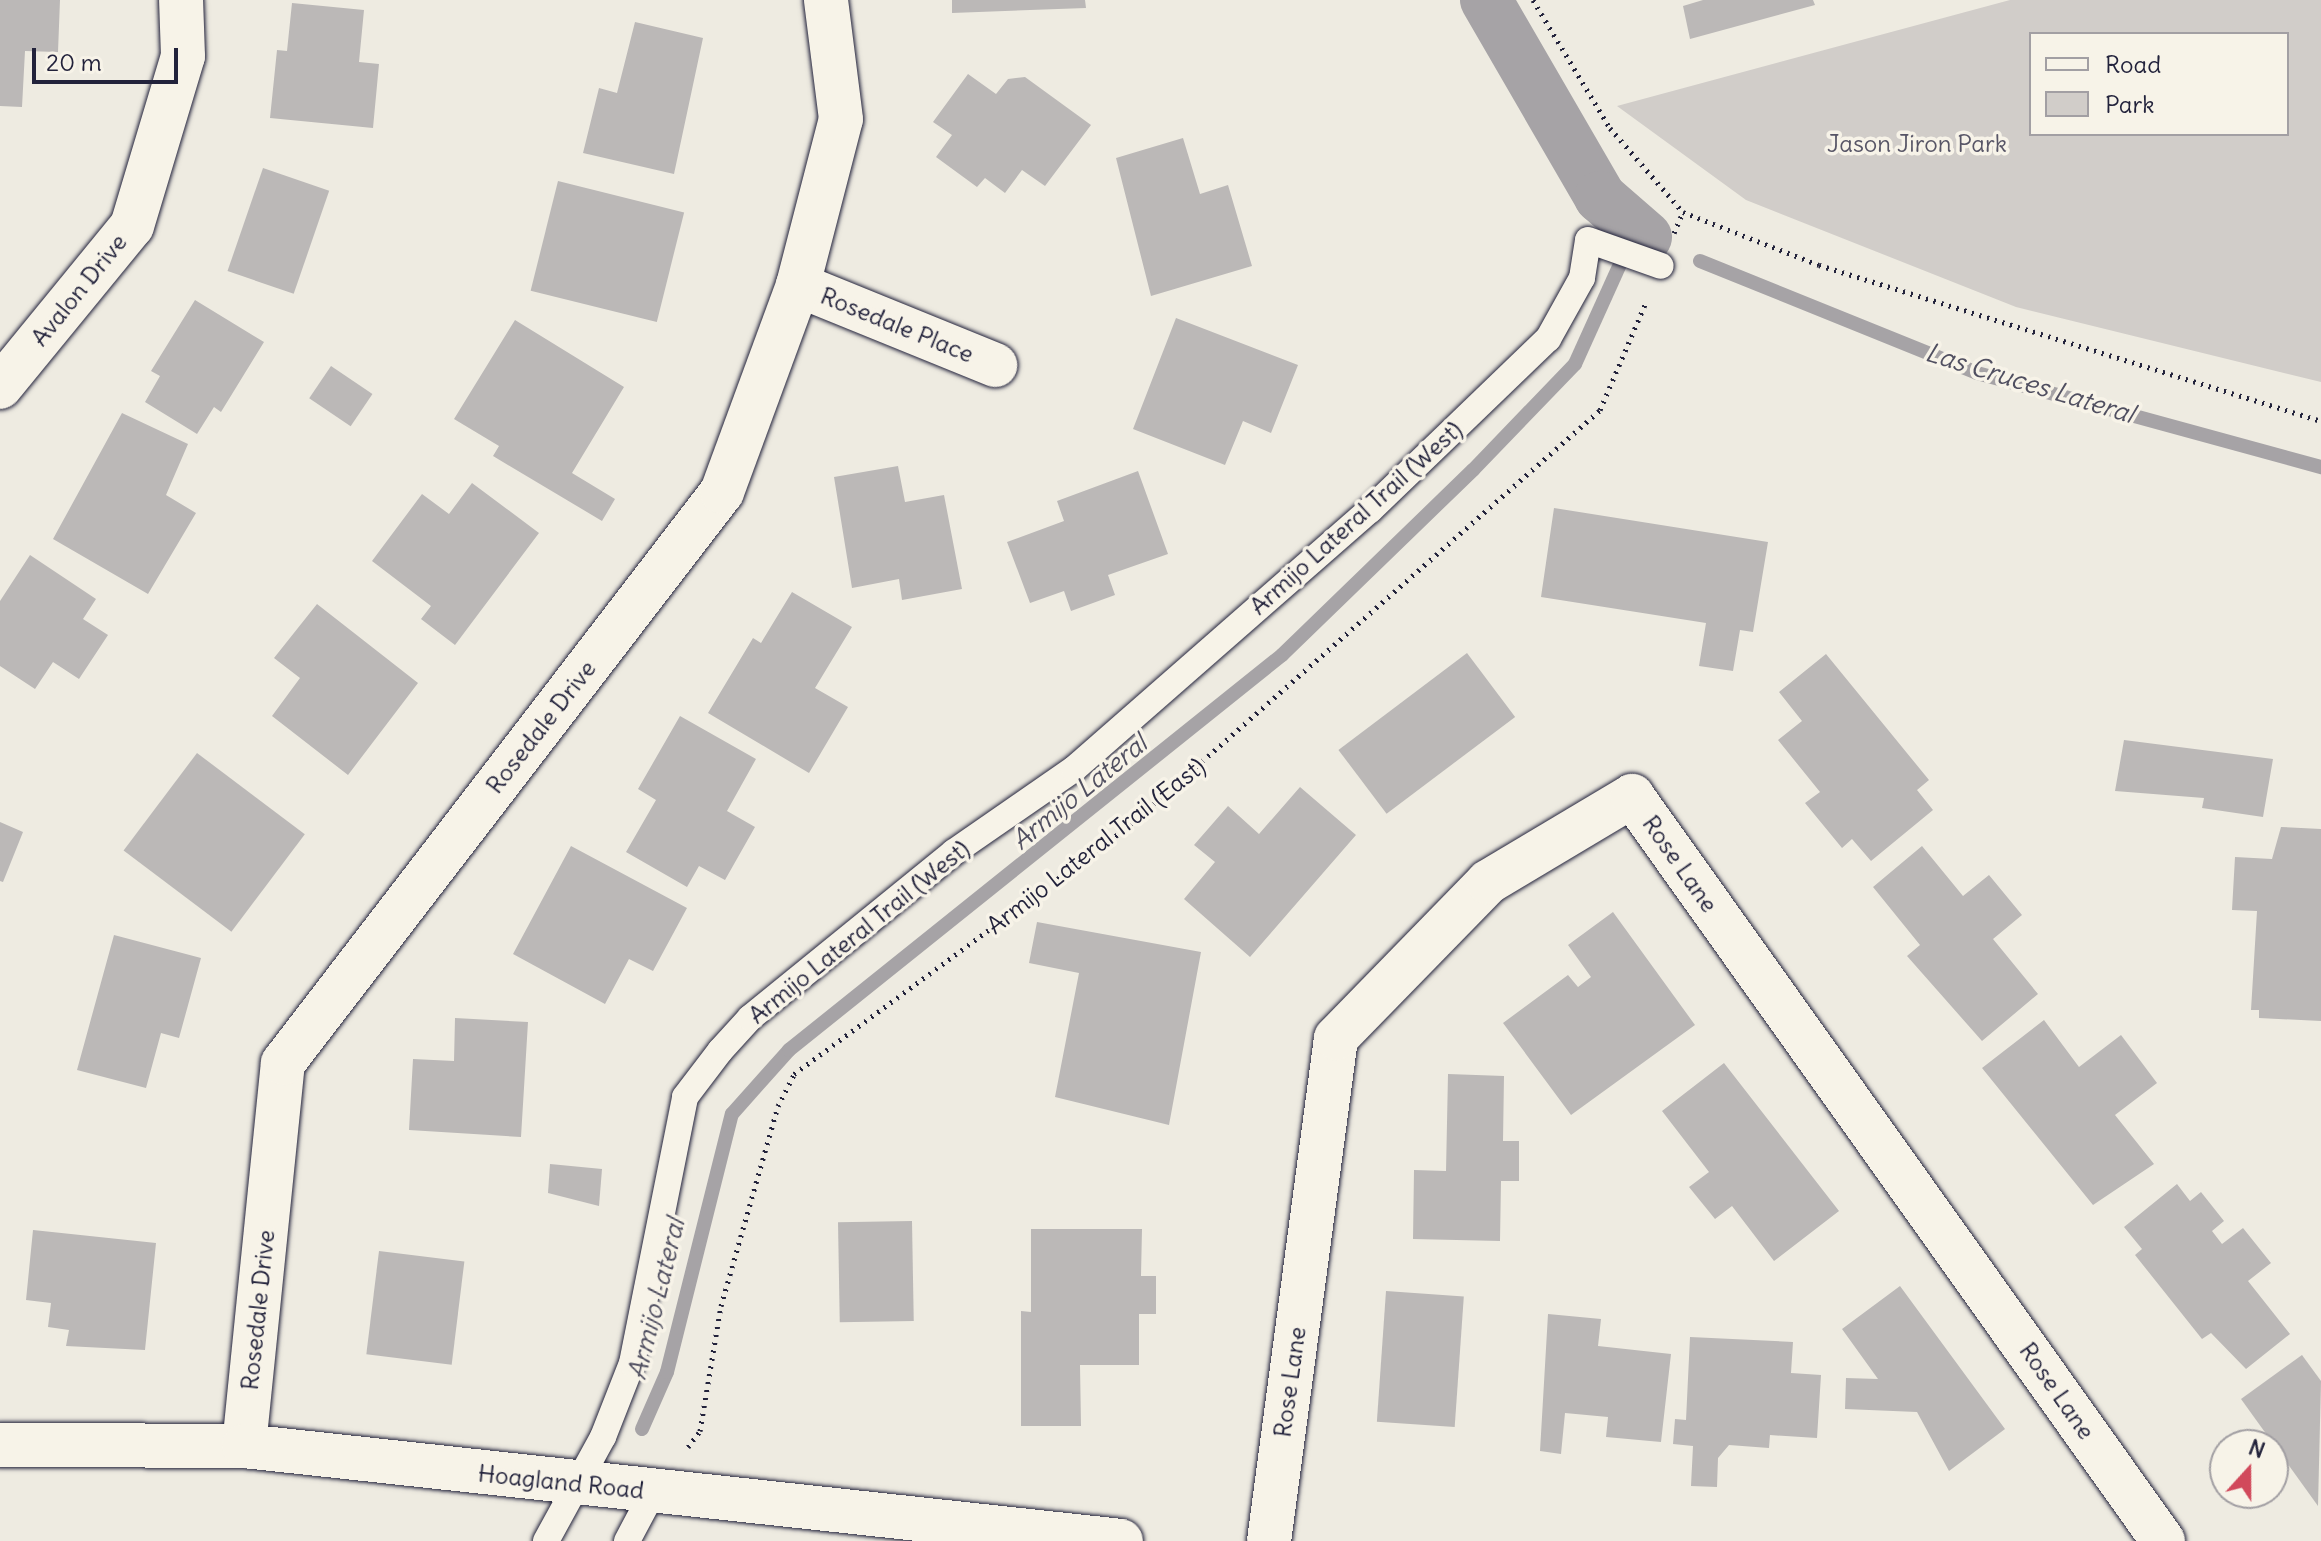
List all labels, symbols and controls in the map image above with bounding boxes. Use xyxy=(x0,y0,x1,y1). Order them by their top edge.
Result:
scale bar xyxy=(36,32,182,82)
legend xyxy=(2029,32,2289,136)
text: 20 m xyxy=(46,47,102,77)
text: Road xyxy=(2105,49,2161,79)
text: Park xyxy=(2105,89,2155,119)
park label: Jason Jiron Park xyxy=(1827,130,2007,158)
street label: Avalon Drive xyxy=(25,228,133,352)
street label: Rosedale Place xyxy=(816,281,978,369)
water label: Las Cruces Lateral xyxy=(1922,336,2138,430)
street label: Armijo Lateral Trail (West) xyxy=(1244,415,1468,621)
street label: Rosedale Drive xyxy=(480,655,602,799)
water label: Armijo Lateral xyxy=(1005,728,1153,856)
street label: Armijo Lateral Trail (East) xyxy=(981,752,1211,940)
street label: Rose Lane xyxy=(1636,810,1724,918)
street label: Armijo Lateral Trail (West) xyxy=(743,834,975,1030)
water label: Armijo Lateral xyxy=(621,1215,691,1383)
street label: Rosedale Drive xyxy=(235,1228,281,1392)
street label: Rose Lane xyxy=(1268,1325,1312,1439)
street label: Rose Lane xyxy=(2013,1337,2101,1445)
north arrow xyxy=(2209,1429,2289,1509)
text: N xyxy=(2245,1433,2269,1464)
street label: Hoagland Road xyxy=(477,1459,645,1505)

